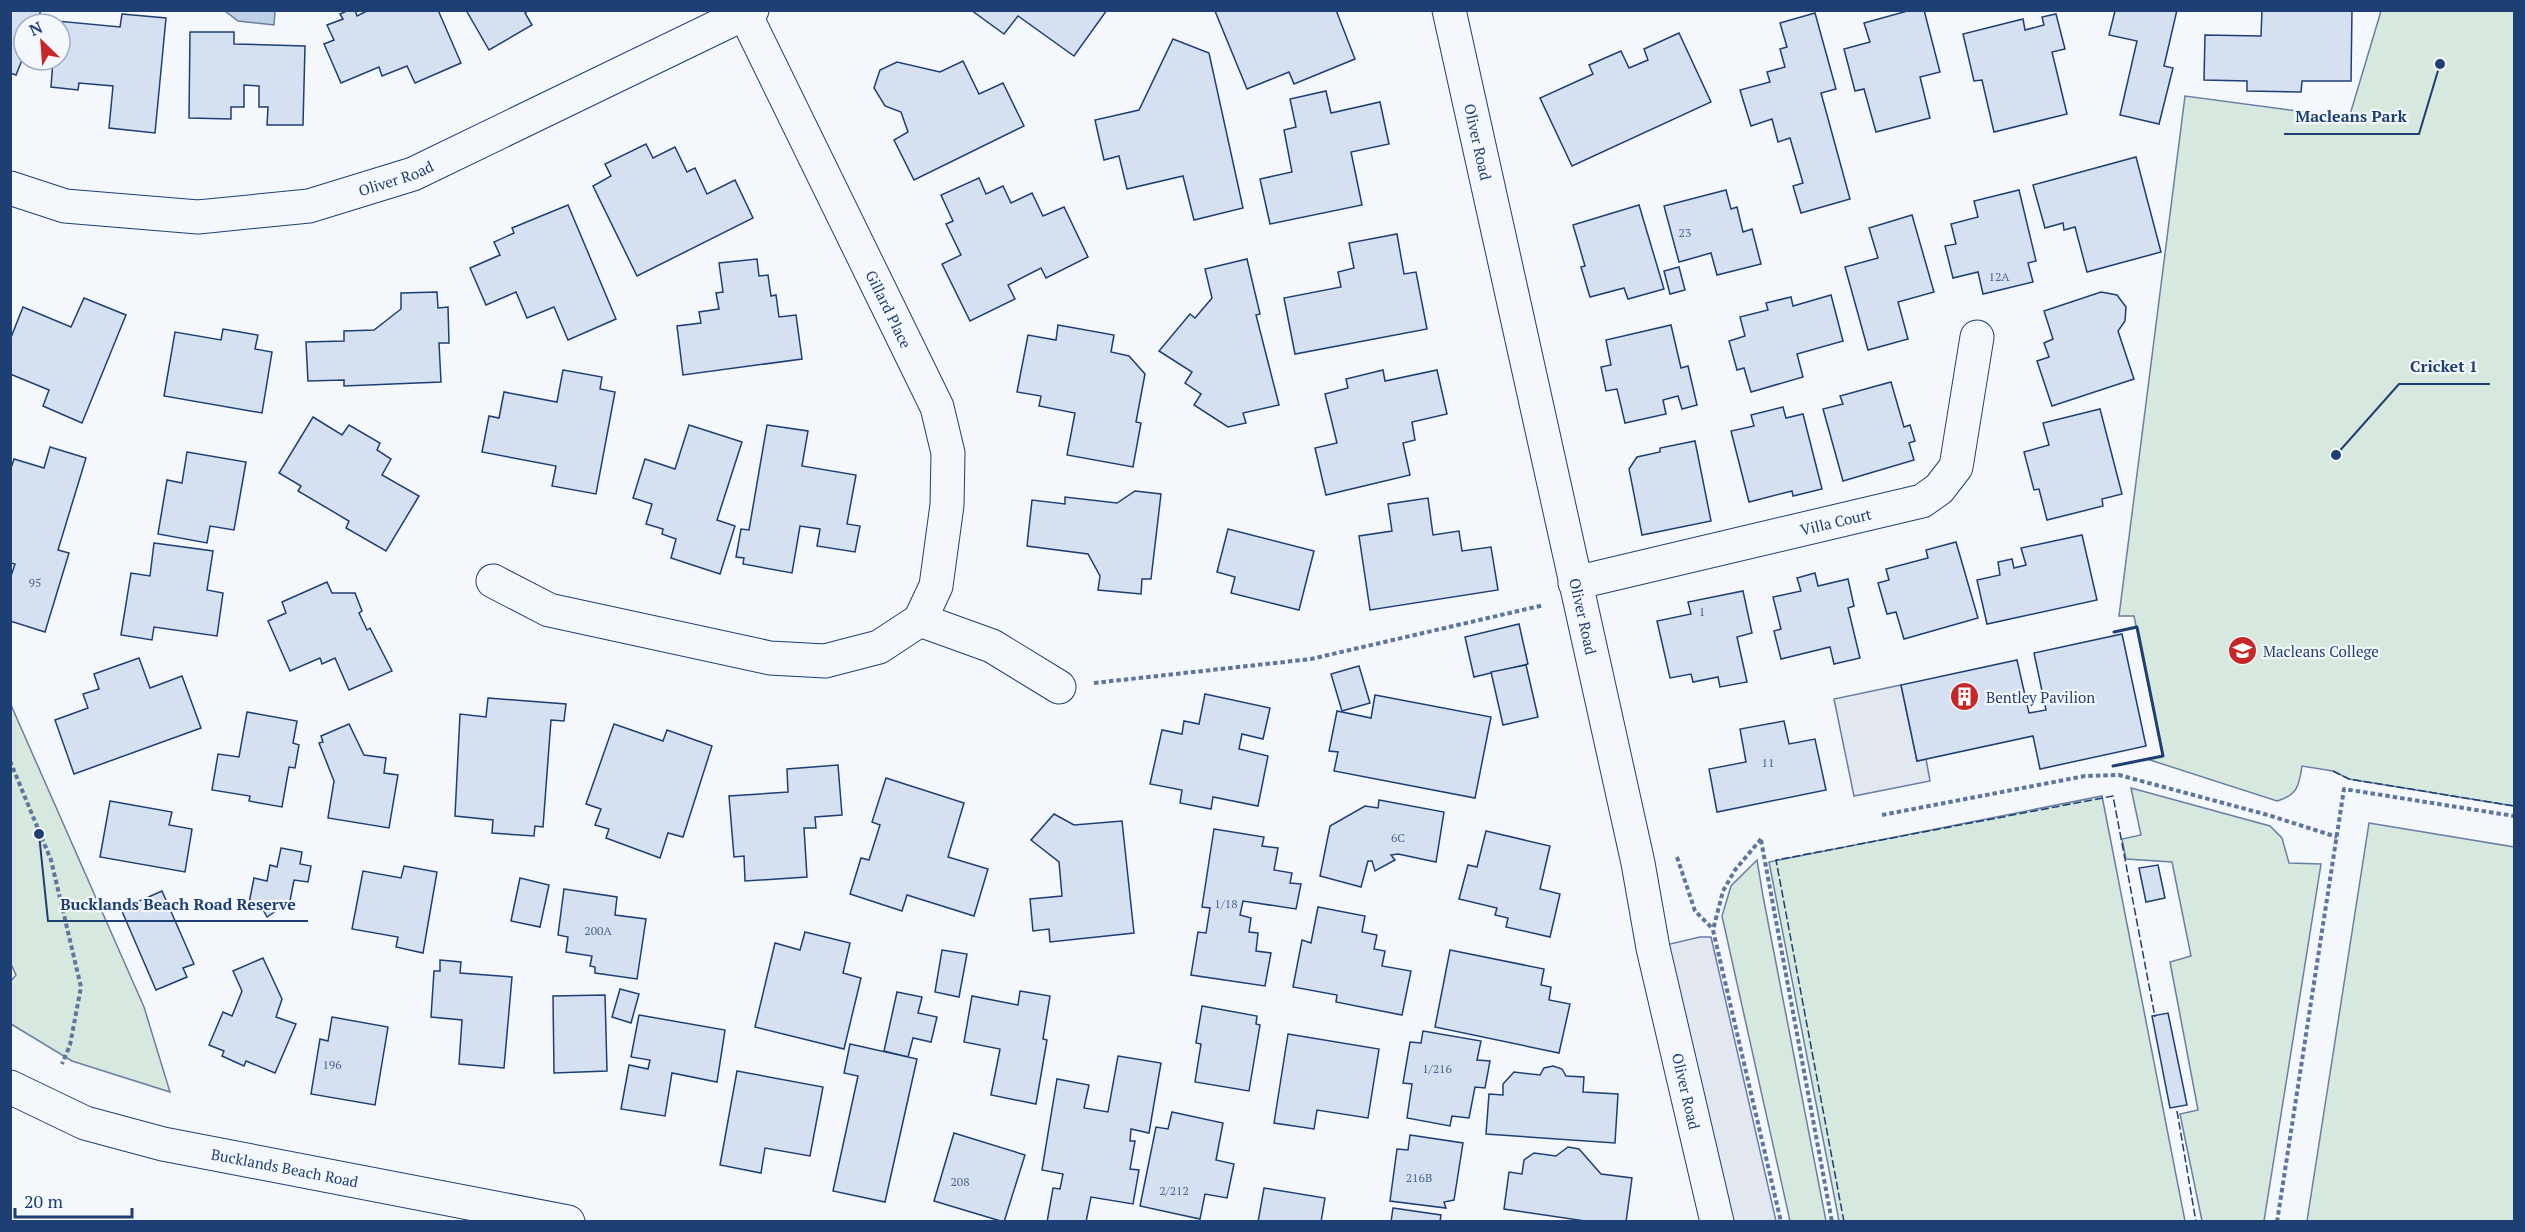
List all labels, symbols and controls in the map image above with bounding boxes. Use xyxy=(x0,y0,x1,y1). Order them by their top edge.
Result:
north arrow xyxy=(12,12,72,72)
text: N xyxy=(26,16,46,41)
callout: Macleans Park xyxy=(2284,100,2419,134)
street label: Oliver Road xyxy=(1460,102,1496,182)
text: Macleans Park xyxy=(2295,105,2407,127)
street label: Oliver Road xyxy=(356,156,437,200)
house number: 23 xyxy=(1679,225,1691,240)
street label: Gillard Place xyxy=(861,267,917,351)
house number: 12A xyxy=(1989,269,2010,284)
callout: Cricket 1 xyxy=(2399,350,2490,384)
text: Cricket 1 xyxy=(2410,355,2478,377)
street label: Villa Court xyxy=(1798,503,1874,539)
house number: 95 xyxy=(29,575,41,590)
street label: Oliver Road xyxy=(1565,576,1602,657)
house number: 1 xyxy=(1699,604,1705,619)
school or university icon: Macleans College xyxy=(2226,635,2258,667)
place label: Macleans College xyxy=(2263,641,2379,661)
building icon: Bentley Pavilion xyxy=(1949,681,1981,713)
place label: Bentley Pavilion xyxy=(1986,687,2095,707)
house number: 11 xyxy=(1762,755,1774,770)
house number: 6C xyxy=(1391,830,1405,845)
callout: Bucklands Beach Road Reserve xyxy=(48,887,308,921)
text: Bucklands Beach Road Reserve xyxy=(60,893,296,915)
house number: 1/18 xyxy=(1214,896,1238,911)
house number: 200A xyxy=(584,923,612,938)
street label: Oliver Road xyxy=(1668,1051,1705,1131)
house number: 196 xyxy=(322,1057,342,1072)
house number: 1/216 xyxy=(1422,1061,1452,1076)
street label: Bucklands Beach Road xyxy=(210,1144,360,1191)
house number: 216B xyxy=(1406,1170,1432,1185)
house number: 208 xyxy=(950,1174,970,1189)
scale bar xyxy=(15,1181,132,1219)
house number: 2/212 xyxy=(1159,1183,1189,1198)
text: 20 m xyxy=(24,1189,64,1213)

